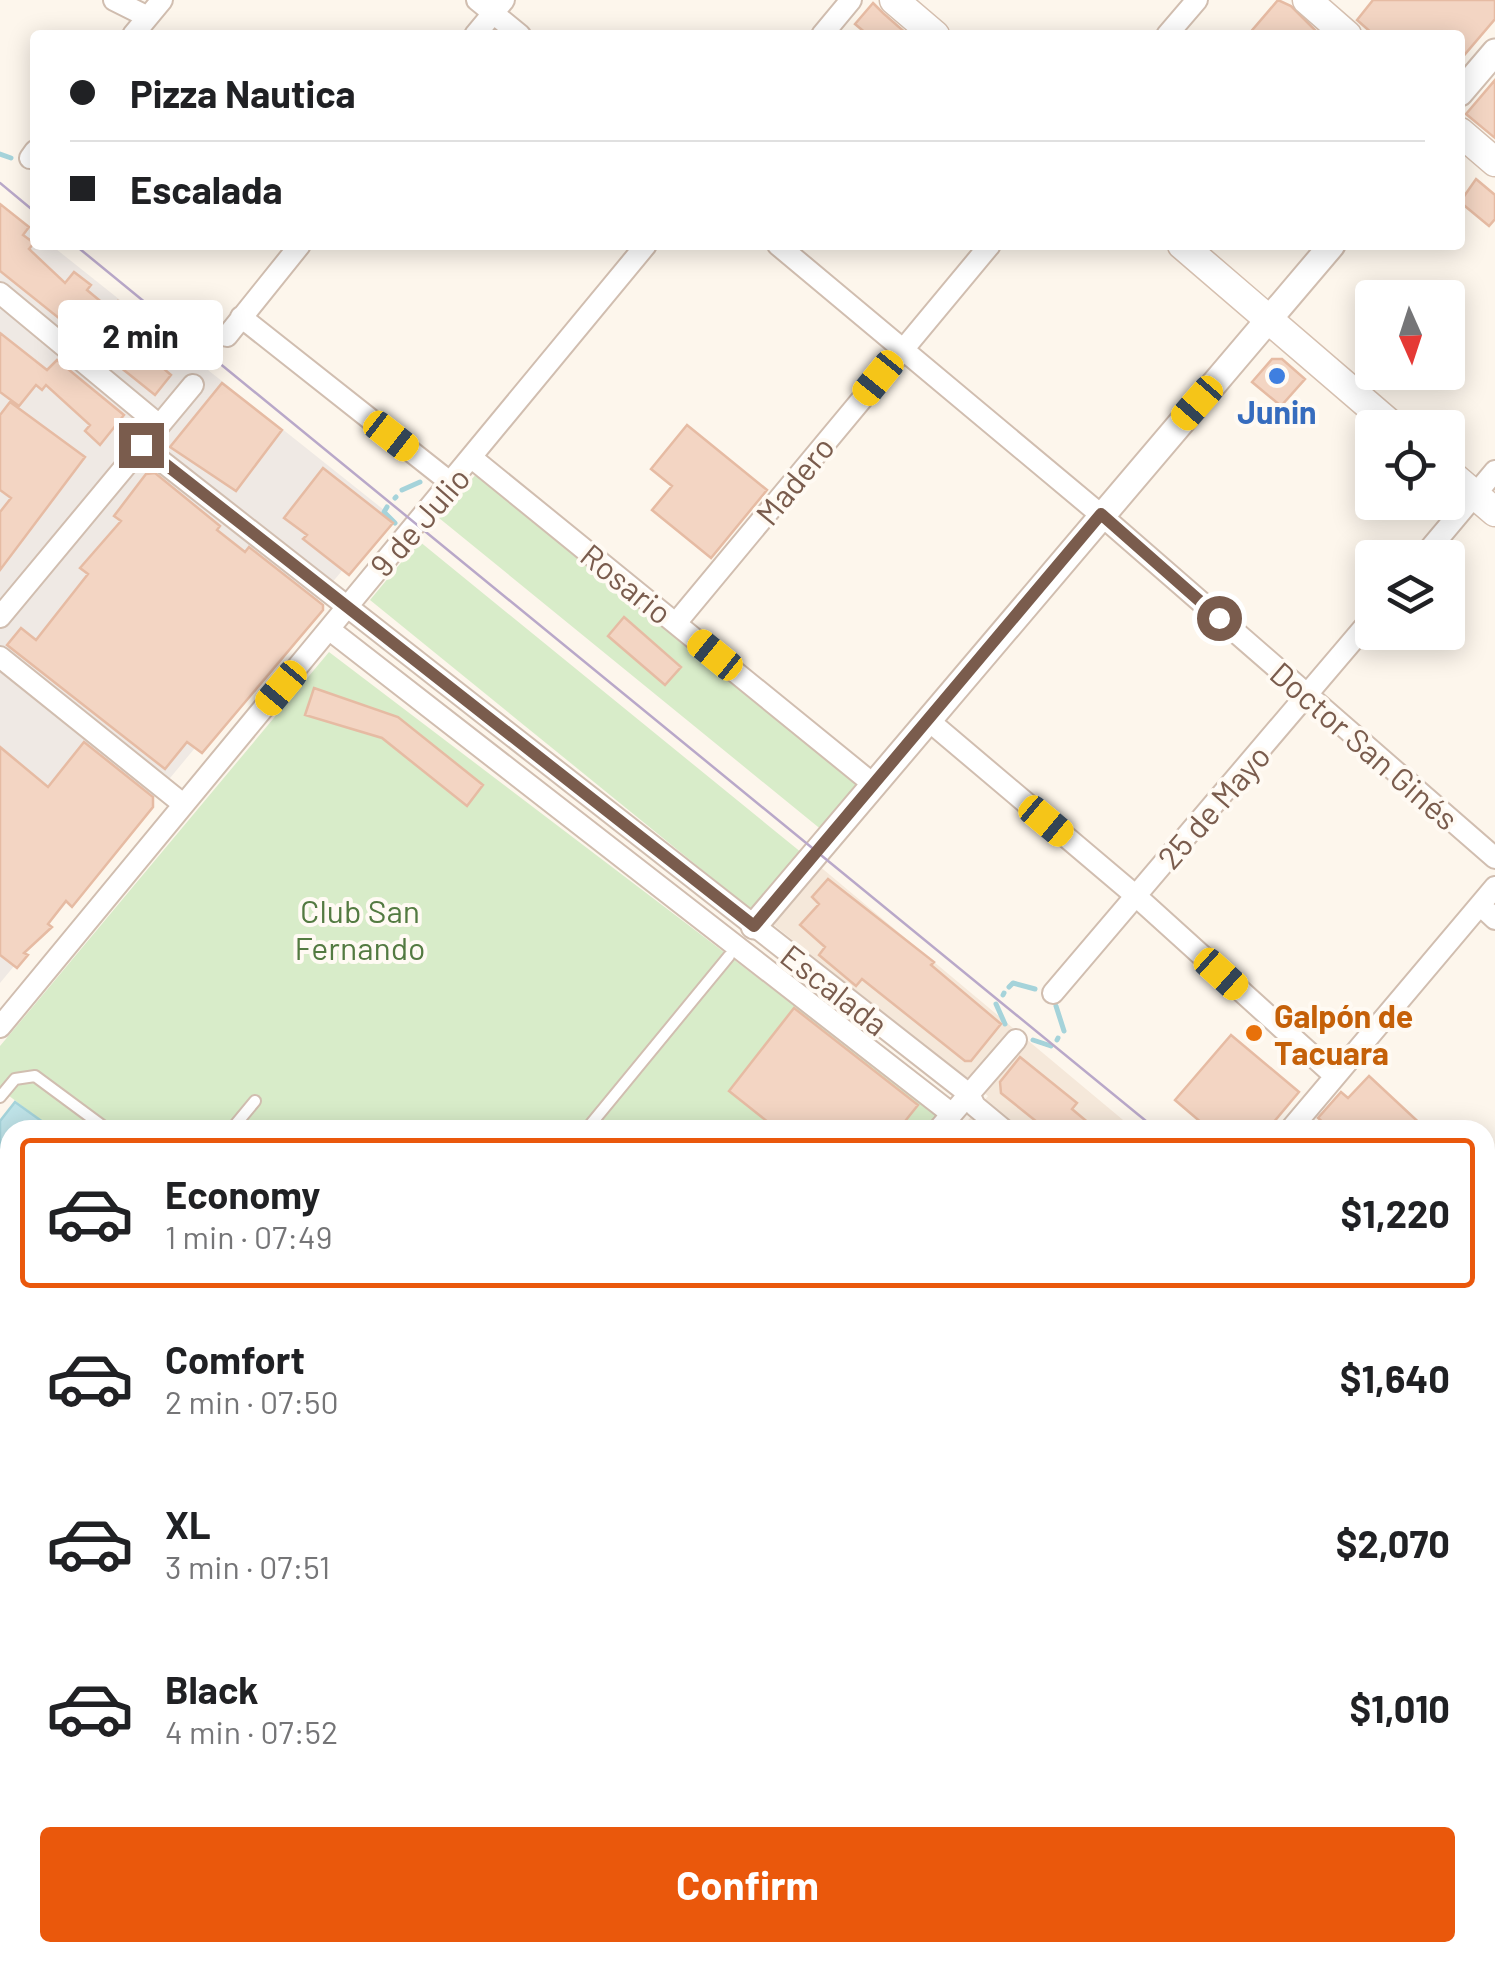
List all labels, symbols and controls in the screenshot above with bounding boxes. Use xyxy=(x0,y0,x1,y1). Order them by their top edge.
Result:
text: Pizza Nautica xyxy=(130,70,356,116)
text: Escalada xyxy=(130,166,283,212)
north arrow xyxy=(1355,280,1465,390)
map controls xyxy=(1355,280,1465,650)
callout: 2 min xyxy=(58,300,224,370)
text: 2 min xyxy=(102,316,179,354)
car xyxy=(847,345,909,411)
marker: Junin xyxy=(1266,365,1288,387)
car xyxy=(1166,371,1228,435)
place label: Junin xyxy=(1237,392,1317,430)
car xyxy=(358,406,424,466)
button: locate xyxy=(1355,410,1465,520)
route end xyxy=(119,423,164,468)
street label: Madero xyxy=(747,428,841,532)
street label: 9 de Julio xyxy=(361,459,477,583)
street label: Rosario xyxy=(574,535,680,631)
button: layers xyxy=(1355,540,1465,650)
route start xyxy=(1197,596,1242,641)
car xyxy=(682,624,748,686)
street label: Doctor San Ginés xyxy=(1263,653,1467,837)
car xyxy=(250,655,312,721)
street label: 25 de Mayo xyxy=(1149,736,1277,876)
car xyxy=(1013,790,1079,852)
park label: Club San Fernando xyxy=(294,891,426,966)
street label: Escalada xyxy=(774,935,896,1043)
car xyxy=(1189,943,1253,1005)
place label: Galpón de Tacuara xyxy=(1274,996,1413,1071)
marker: Galpón de Tacuara xyxy=(1243,1022,1265,1044)
icon: car xyxy=(45,1168,135,1258)
text: Economy xyxy=(165,1171,320,1217)
text: $1,220 xyxy=(1341,1190,1450,1236)
text: 1 min · 07:49 xyxy=(165,1217,332,1255)
icon: car xyxy=(45,1333,135,1423)
text: Comfort xyxy=(165,1336,305,1382)
text: $1,640 xyxy=(1340,1355,1450,1401)
text: 2 min · 07:50 xyxy=(165,1382,339,1420)
icon: car xyxy=(45,1498,135,1588)
text: XL xyxy=(165,1501,211,1547)
text: $2,070 xyxy=(1336,1520,1450,1566)
text: 3 min · 07:51 xyxy=(165,1547,330,1585)
icon: car xyxy=(45,1663,135,1753)
text: Black xyxy=(165,1666,259,1712)
text: $1,010 xyxy=(1349,1685,1450,1731)
text: 4 min · 07:52 xyxy=(165,1712,338,1750)
button: Confirm xyxy=(40,1827,1455,1942)

